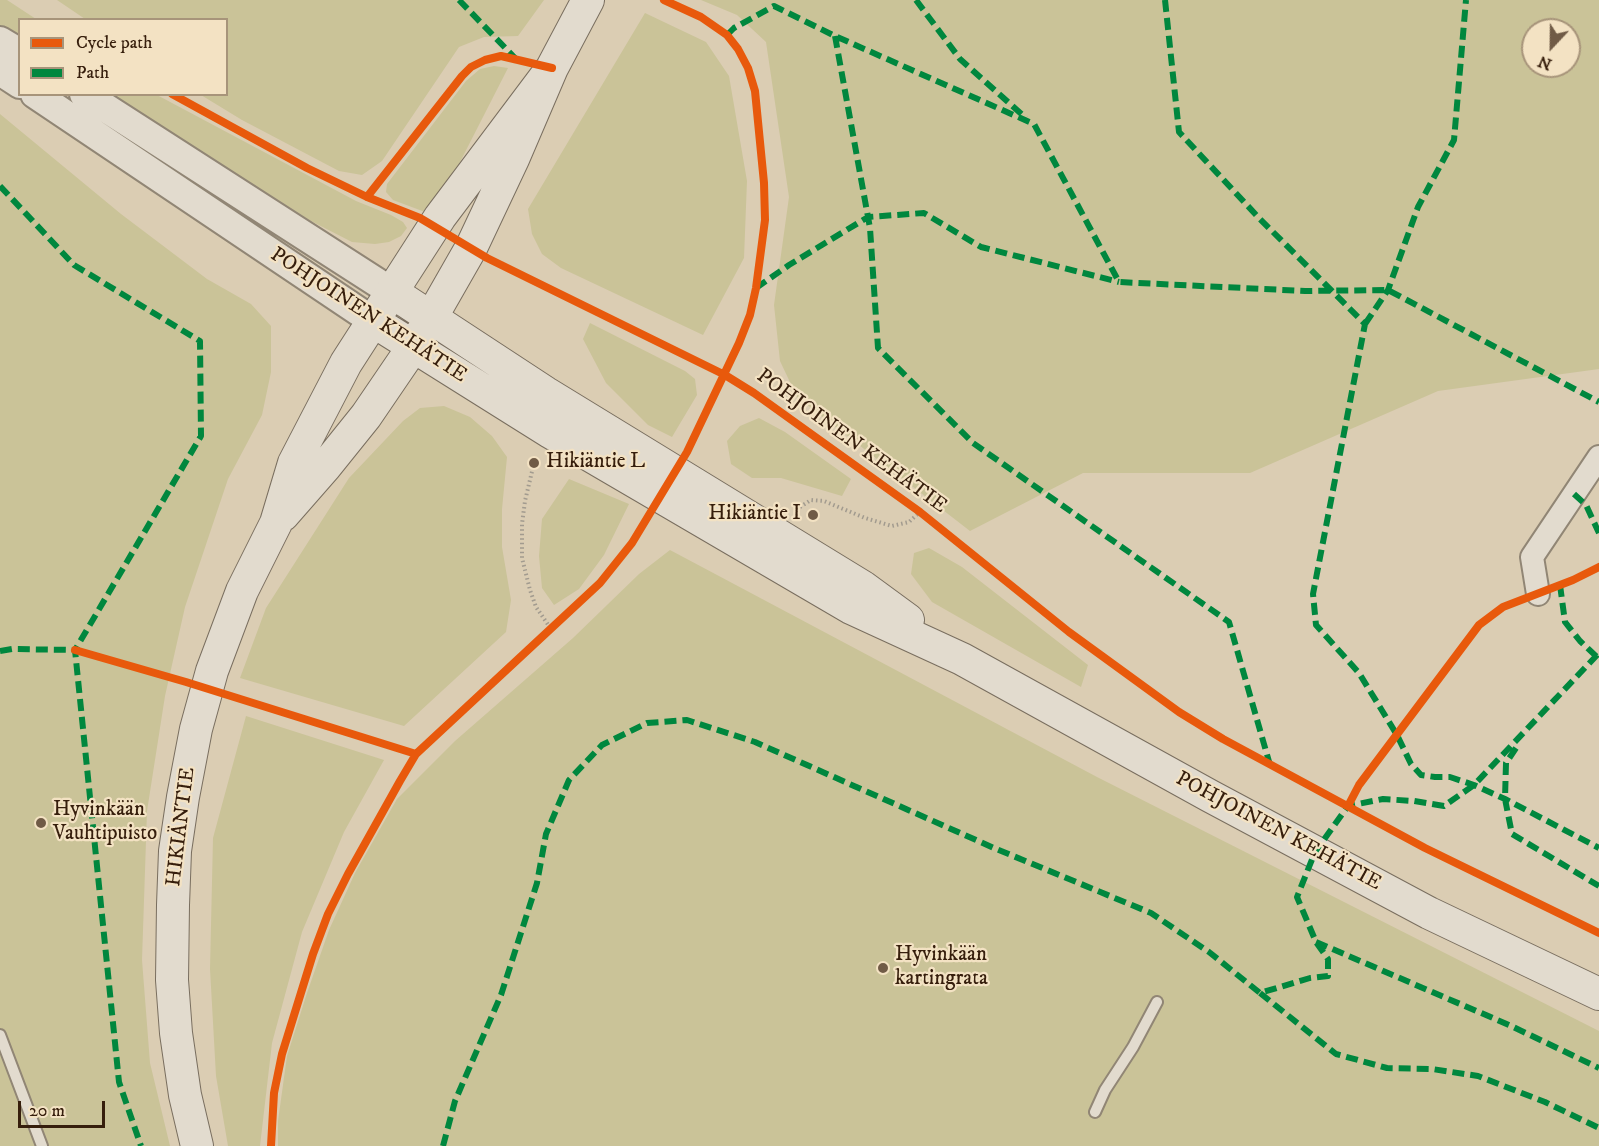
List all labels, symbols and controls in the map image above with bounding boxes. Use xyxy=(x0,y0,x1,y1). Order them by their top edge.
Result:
legend xyxy=(18,18,228,96)
north arrow xyxy=(1521,18,1581,78)
text: Cycle path xyxy=(76,32,153,54)
text: N xyxy=(1535,51,1555,75)
text: Path xyxy=(76,62,109,84)
street label: POHJOINEN KEHÄTIE xyxy=(265,243,471,389)
street label: POHJOINEN KEHÄTIE xyxy=(751,364,951,520)
place label: Hikiäntie L xyxy=(546,450,645,476)
marker: Hikiäntie L xyxy=(527,456,541,470)
place label: Hikiäntie I xyxy=(708,502,801,528)
marker: Hikiäntie I xyxy=(806,508,820,522)
street label: HIKIÄNTIE xyxy=(162,766,202,888)
street label: POHJOINEN KEHÄTIE xyxy=(1171,767,1385,897)
place label: Hyvinkään Vauhtipuisto xyxy=(53,798,157,848)
marker: Hyvinkään Vauhtipuisto xyxy=(34,816,48,830)
place label: Hyvinkään kartingrata xyxy=(895,943,988,993)
marker: Hyvinkään kartingrata xyxy=(876,961,890,975)
scale bar xyxy=(21,1089,108,1127)
text: 20 m xyxy=(29,1100,65,1122)

